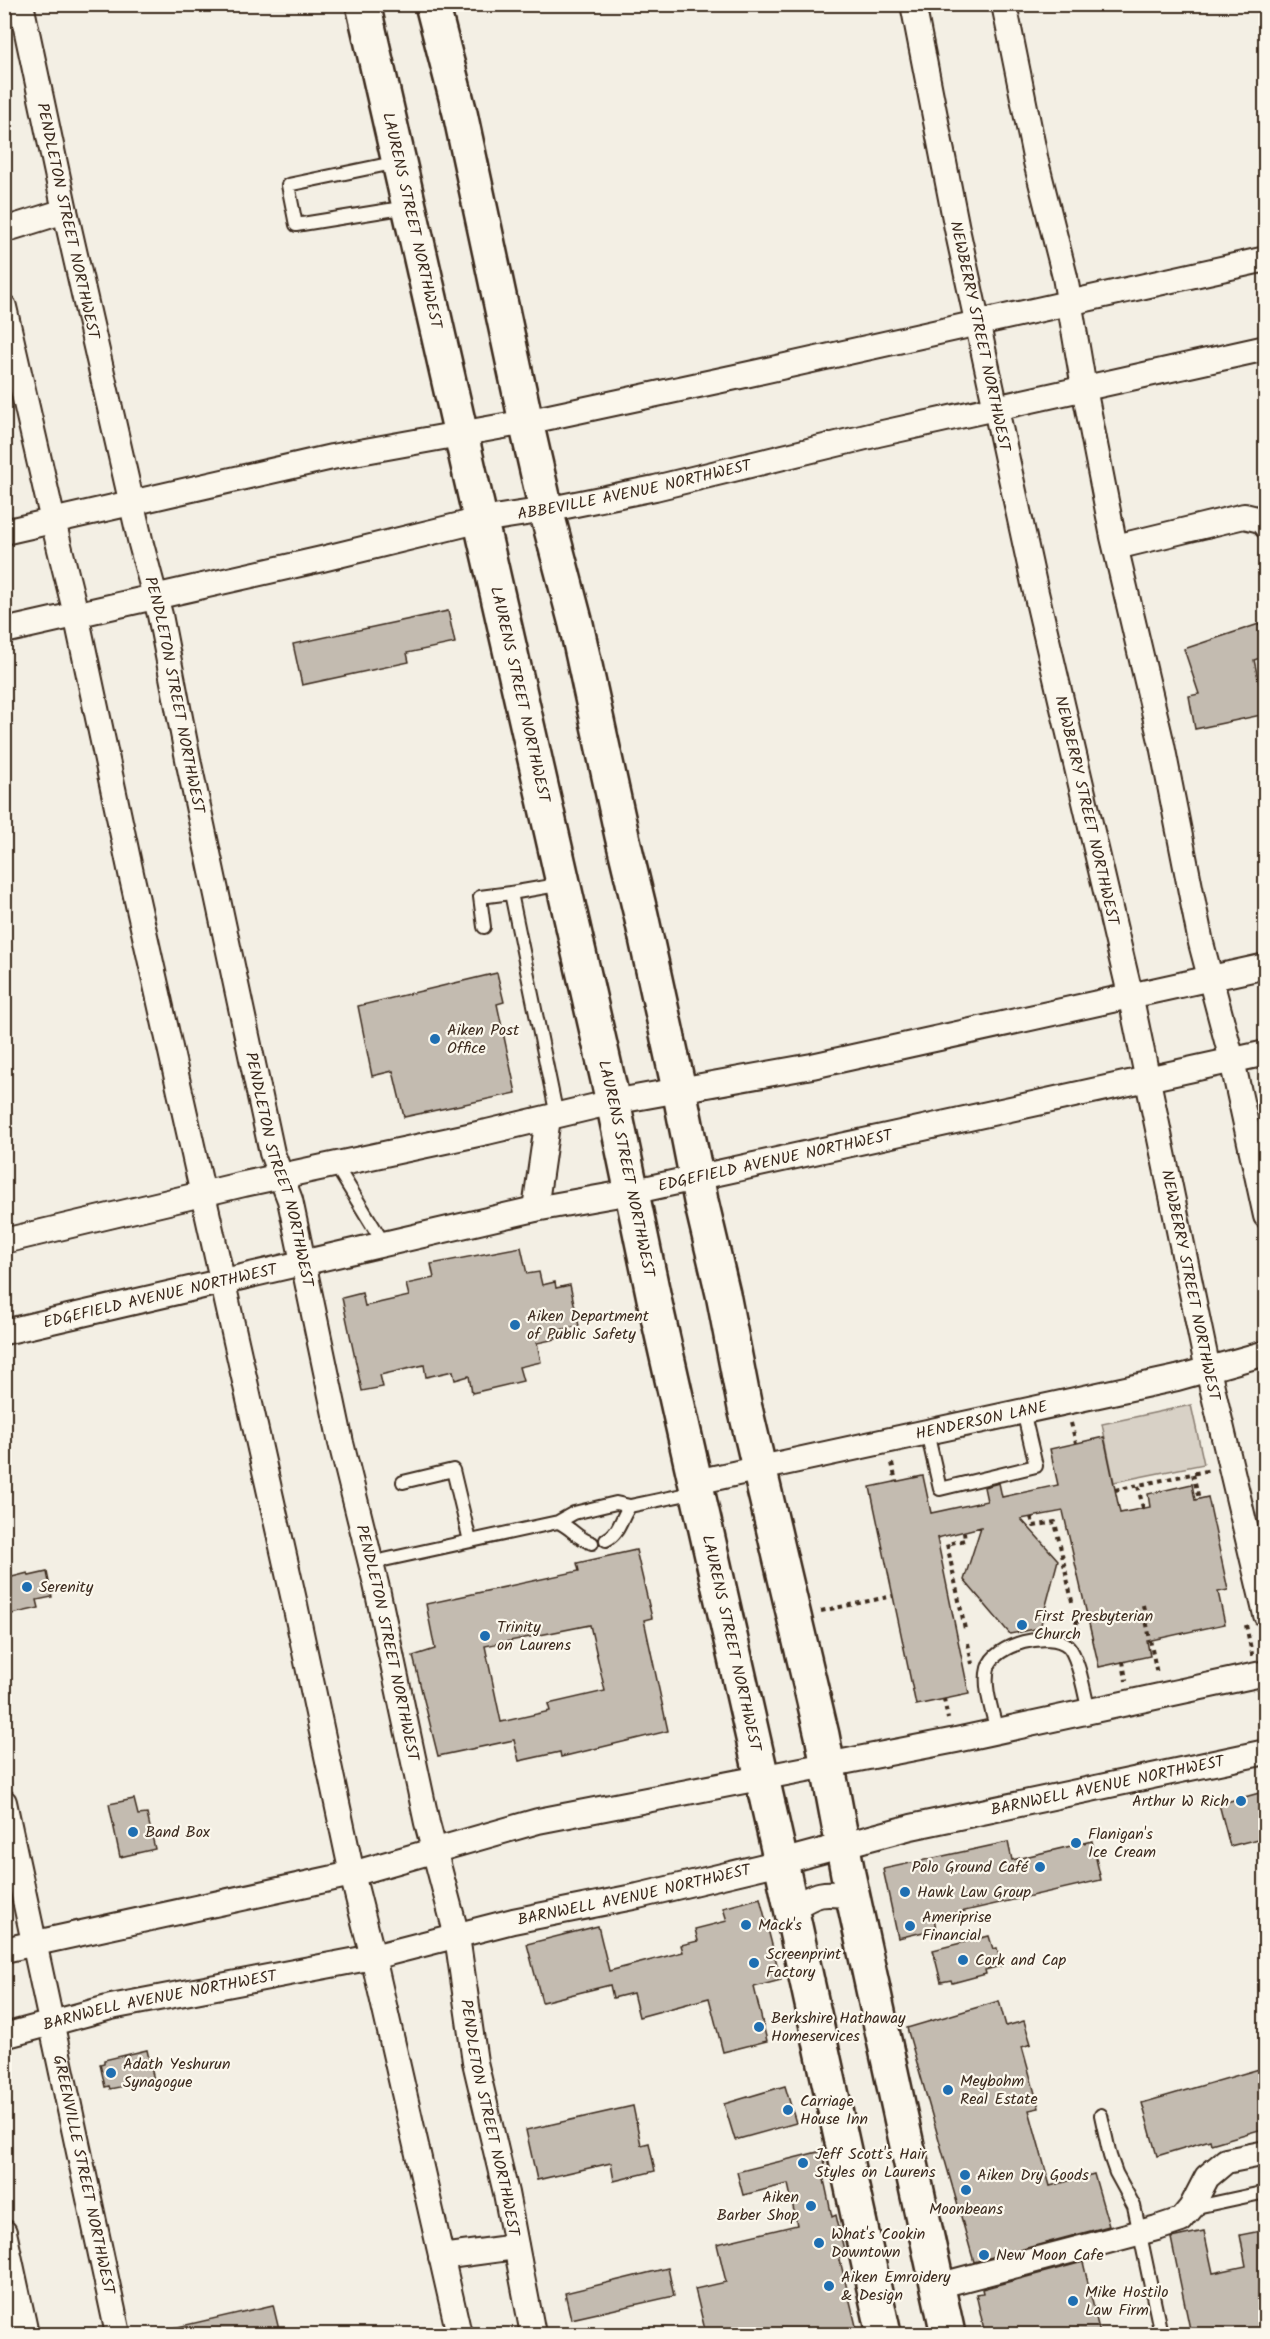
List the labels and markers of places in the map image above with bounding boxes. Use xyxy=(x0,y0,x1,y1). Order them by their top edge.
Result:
place label: Aiken Post Office xyxy=(447,1018,520,1061)
marker: Aiken Post Office xyxy=(428,1032,442,1046)
place label: Aiken Department of Public Safety xyxy=(527,1304,650,1347)
marker: Aiken Department of Public Safety xyxy=(508,1318,522,1332)
place label: Serenity xyxy=(39,1575,94,1600)
marker: Serenity xyxy=(20,1580,34,1594)
place label: First Presbyterian Church xyxy=(1034,1604,1153,1647)
place label: Trinity on Laurens xyxy=(497,1615,571,1658)
marker: First Presbyterian Church xyxy=(1015,1618,1029,1632)
marker: Trinity on Laurens xyxy=(478,1629,492,1643)
place label: Arthur W Rich xyxy=(1132,1789,1229,1814)
marker: Arthur W Rich xyxy=(1234,1794,1248,1808)
place label: Band Box xyxy=(145,1820,211,1845)
place label: Flanigan's Ice Cream xyxy=(1088,1822,1156,1865)
marker: Band Box xyxy=(126,1825,140,1839)
marker: Flanigan's Ice Cream xyxy=(1069,1836,1083,1850)
place label: Polo Ground Café xyxy=(911,1855,1029,1880)
marker: Polo Ground Café xyxy=(1033,1860,1047,1874)
place label: Hawk Law Group xyxy=(917,1880,1031,1905)
marker: Hawk Law Group xyxy=(898,1885,912,1899)
place label: Ameriprise Financial xyxy=(922,1905,992,1948)
place label: Mack's xyxy=(758,1913,802,1938)
marker: Mack's xyxy=(739,1918,753,1932)
marker: Ameriprise Financial xyxy=(903,1919,917,1933)
place label: Screenprint Factory xyxy=(766,1942,842,1985)
place label: Cork and Cap xyxy=(975,1948,1067,1973)
marker: Cork and Cap xyxy=(956,1953,970,1967)
marker: Screenprint Factory xyxy=(747,1956,761,1970)
place label: Berkshire Hathaway Homeservices xyxy=(771,2006,906,2049)
marker: Berkshire Hathaway Homeservices xyxy=(752,2020,766,2034)
place label: Adath Yeshurun Synagogue xyxy=(123,2052,230,2095)
marker: Adath Yeshurun Synagogue xyxy=(104,2066,118,2080)
place label: Meybohm Real Estate xyxy=(960,2069,1038,2112)
marker: Meybohm Real Estate xyxy=(941,2083,955,2097)
place label: Carriage House Inn xyxy=(800,2089,868,2132)
marker: Carriage House Inn xyxy=(781,2103,795,2117)
place label: Jeff Scott's Hair Styles on Laurens xyxy=(815,2142,936,2185)
marker: Jeff Scott's Hair Styles on Laurens xyxy=(796,2156,810,2170)
place label: Aiken Dry Goods xyxy=(977,2163,1089,2188)
marker: Aiken Dry Goods xyxy=(958,2168,972,2182)
marker: Moonbeans xyxy=(959,2183,973,2197)
place label: Aiken Barber Shop xyxy=(717,2185,799,2228)
place label: Moonbeans xyxy=(929,2197,1003,2222)
marker: Aiken Barber Shop xyxy=(804,2199,818,2213)
place label: What's Cookin Downtown xyxy=(831,2222,925,2265)
marker: What's Cookin Downtown xyxy=(812,2236,826,2250)
place label: New Moon Cafe xyxy=(996,2243,1104,2268)
marker: New Moon Cafe xyxy=(977,2248,991,2262)
place label: Aiken Emroidery & Design xyxy=(841,2265,951,2308)
marker: Aiken Emroidery & Design xyxy=(822,2279,836,2293)
place label: Mike Hostilo Law Firm xyxy=(1085,2280,1169,2323)
marker: Mike Hostilo Law Firm xyxy=(1066,2294,1080,2308)

